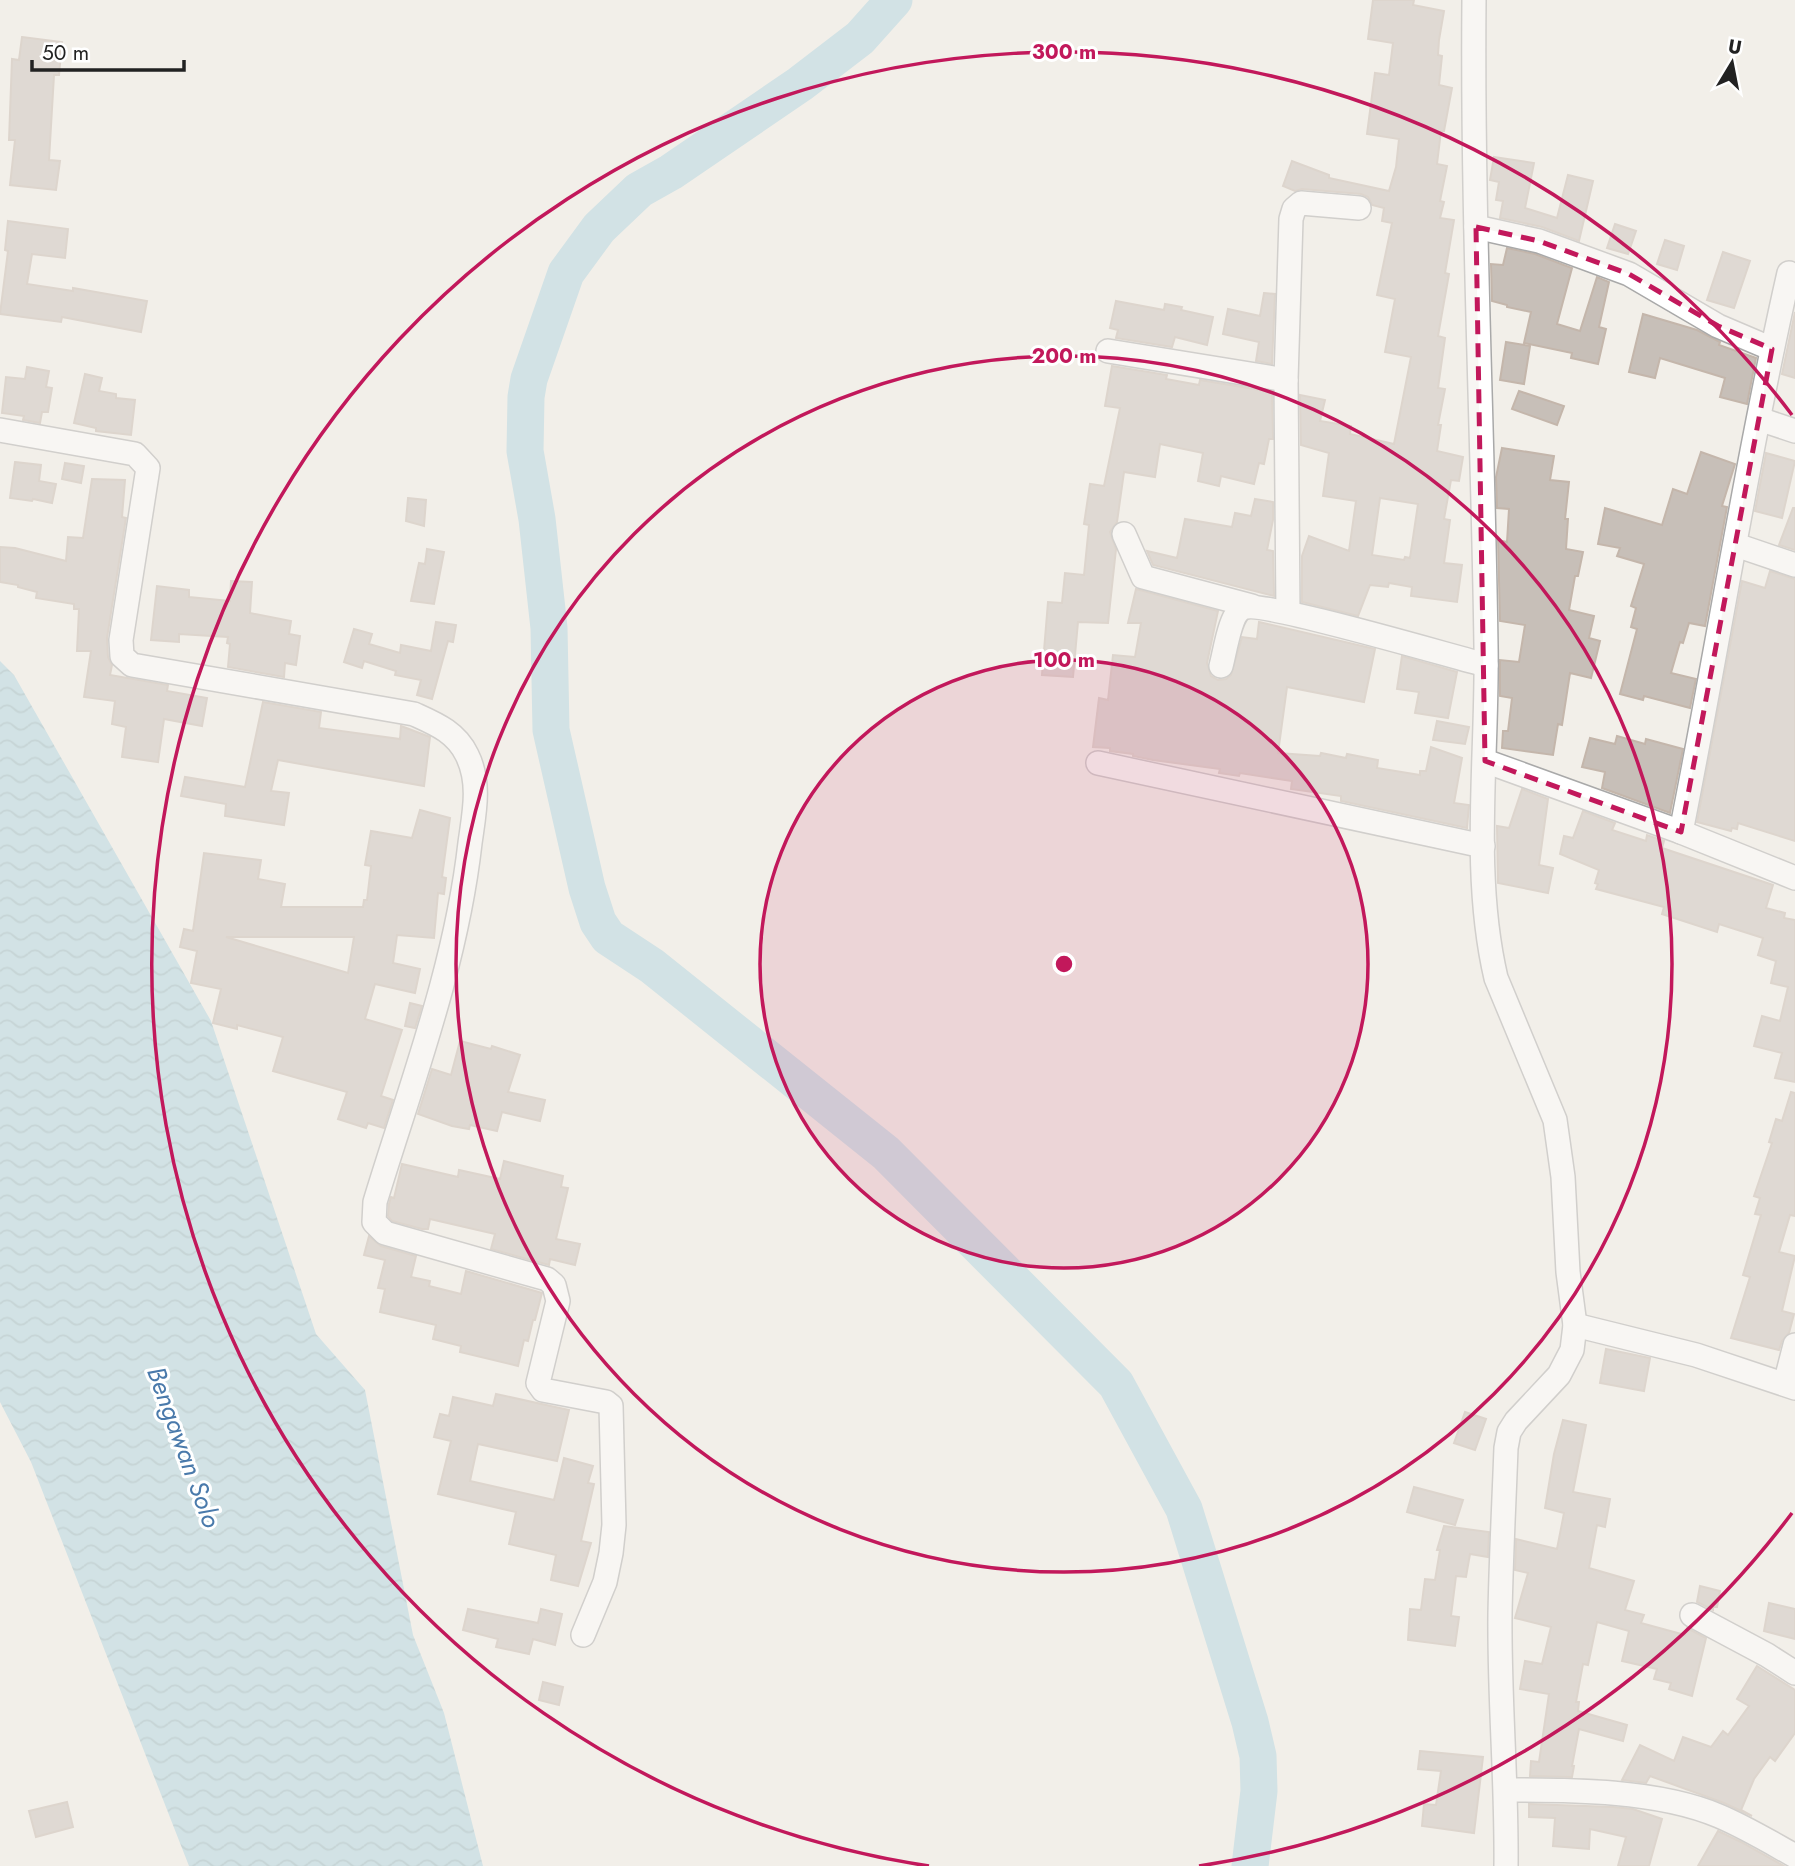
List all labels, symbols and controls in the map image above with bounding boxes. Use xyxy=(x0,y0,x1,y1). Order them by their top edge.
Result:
scale bar xyxy=(32,28,184,72)
north arrow xyxy=(1697,28,1767,98)
text: U xyxy=(1726,32,1744,61)
text: 300 m xyxy=(1032,37,1096,67)
text: 50 m xyxy=(42,38,89,68)
text: 200 m xyxy=(1031,341,1097,371)
text: 100 m xyxy=(1033,645,1095,675)
centre of rings xyxy=(1052,952,1076,976)
water label: Bengawan Solo xyxy=(137,1361,231,1533)

